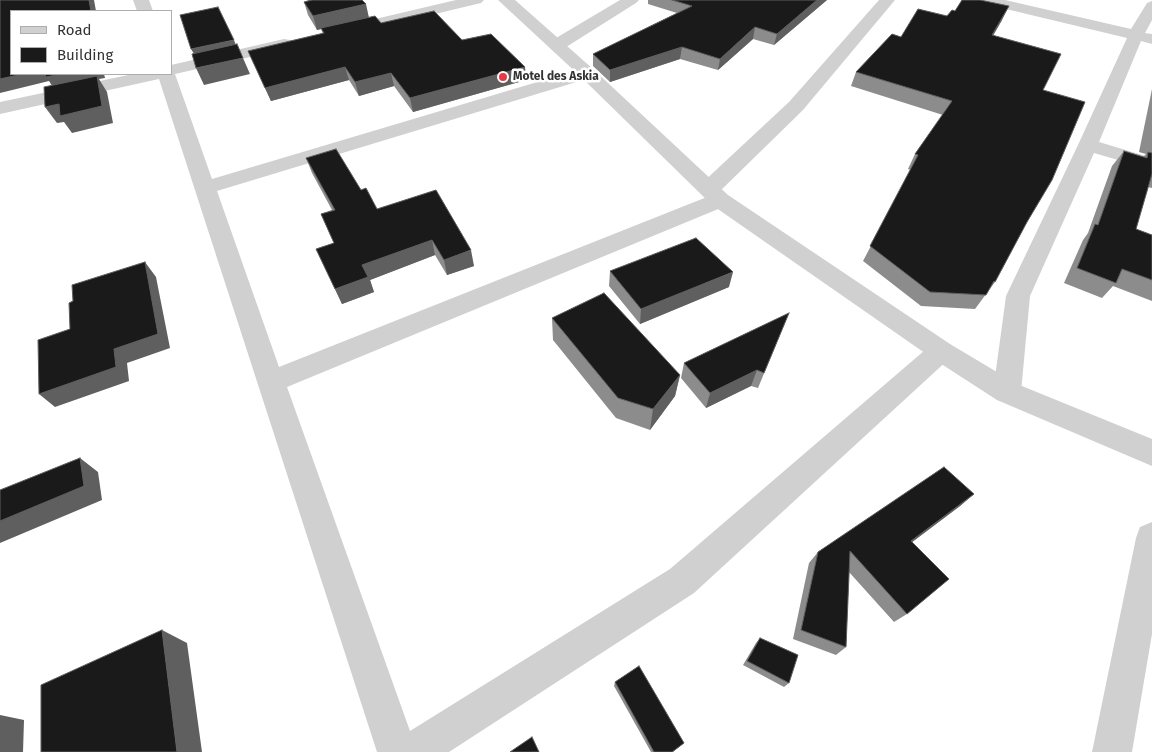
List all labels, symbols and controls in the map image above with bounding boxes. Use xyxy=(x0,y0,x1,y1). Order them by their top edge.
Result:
legend xyxy=(10,10,172,75)
text: Road xyxy=(57,21,92,39)
text: Building xyxy=(57,46,113,64)
place label: Motel des Askia xyxy=(513,70,599,84)
marker: Motel des Askia xyxy=(497,71,509,83)

